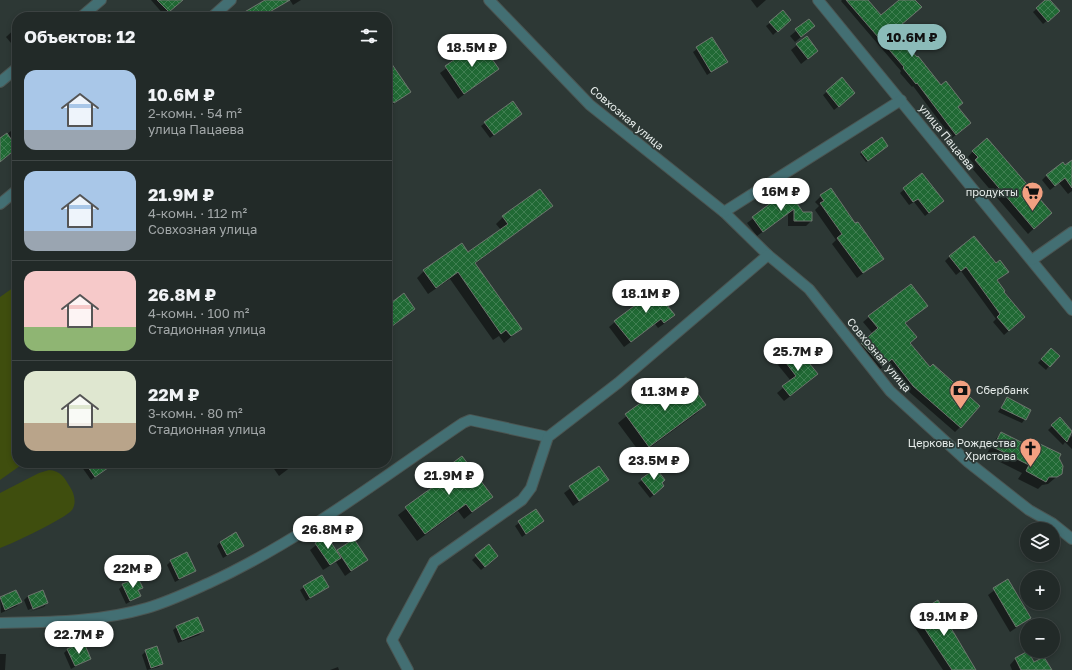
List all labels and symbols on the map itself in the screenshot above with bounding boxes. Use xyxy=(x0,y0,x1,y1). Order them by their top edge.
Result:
pin: 10.6M ₽ xyxy=(875,24,949,58)
pin: 18.5M ₽ xyxy=(435,34,509,68)
street label: Совхозная улица xyxy=(588,83,667,152)
street label: улица Пацаева xyxy=(917,101,978,172)
pin: 16M ₽ xyxy=(753,178,809,212)
supermarket icon: продукты xyxy=(1020,179,1046,212)
place label: продукты xyxy=(966,185,1018,198)
pin: 18.1M ₽ xyxy=(609,280,683,314)
street label: Совхозная улица xyxy=(845,315,914,394)
pin: 25.7M ₽ xyxy=(761,338,835,372)
bank icon: Сбербанк xyxy=(947,377,973,410)
pin: 11.3M ₽ xyxy=(628,378,702,412)
place label: Сбербанк xyxy=(976,383,1030,396)
place label: Церковь Рождества Христова xyxy=(908,436,1016,462)
church icon: Церковь Рождества Христова xyxy=(1018,436,1044,469)
pin: 23.5M ₽ xyxy=(617,447,691,481)
pin: 21.9M ₽ xyxy=(412,462,486,496)
pin: 26.8M ₽ xyxy=(291,516,365,550)
pin: 22M ₽ xyxy=(105,555,161,589)
pin: 19.1M ₽ xyxy=(907,603,981,637)
pin: 22.7M ₽ xyxy=(42,621,116,655)

